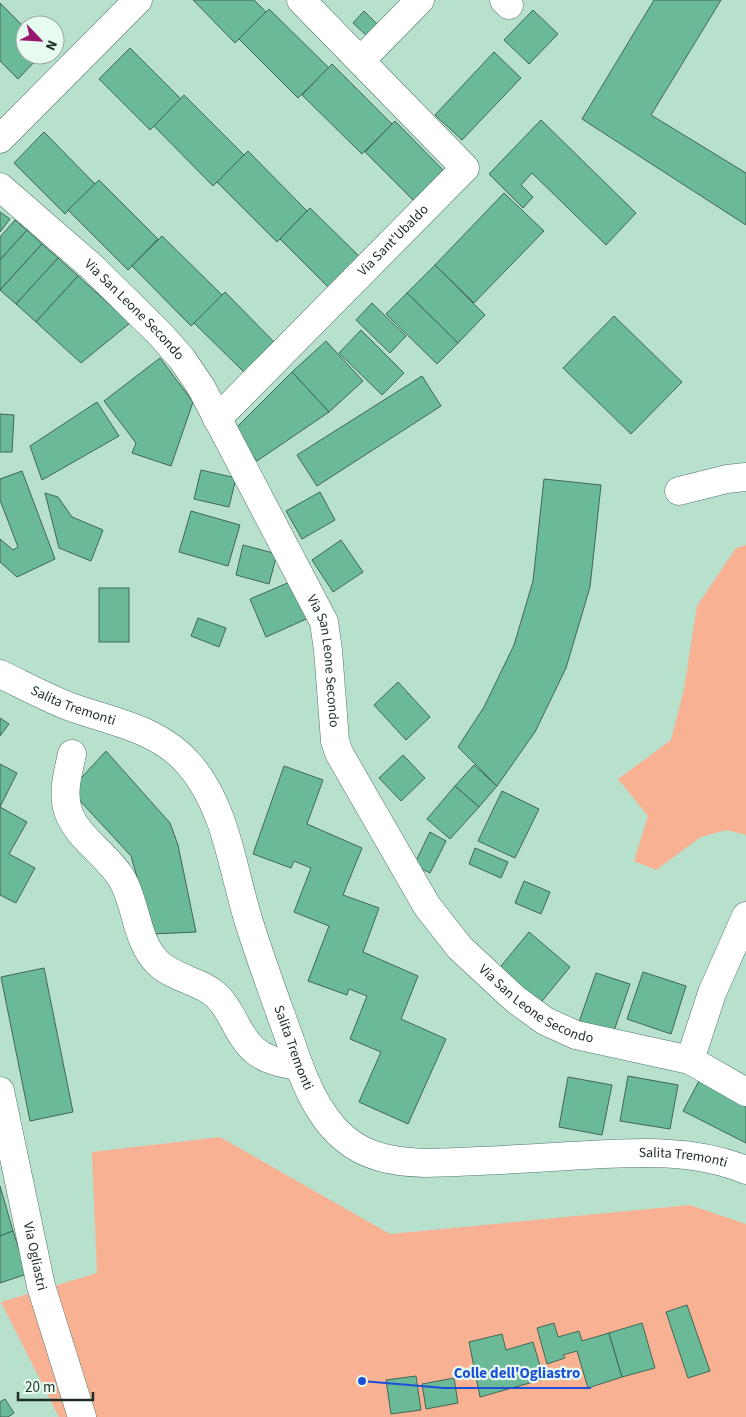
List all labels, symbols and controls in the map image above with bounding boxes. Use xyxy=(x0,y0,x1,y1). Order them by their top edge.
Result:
north arrow xyxy=(15,15,65,65)
text: N xyxy=(40,37,62,54)
street label: Via Sant'Ubaldo xyxy=(353,200,433,281)
street label: Via San Leone Secondo xyxy=(80,254,189,365)
street label: Via San Leone Secondo xyxy=(301,591,344,728)
street label: Salita Tremonti xyxy=(27,681,118,731)
street label: Via San Leone Secondo xyxy=(474,960,595,1049)
street label: Salita Tremonti xyxy=(268,1003,318,1094)
street label: Salita Tremonti xyxy=(639,1143,730,1173)
street label: Via Ogliastri xyxy=(18,1220,52,1293)
callout: Colle dell'Ogliastro xyxy=(444,1358,591,1388)
text: Colle dell'Ogliastro xyxy=(454,1363,580,1384)
scale bar xyxy=(18,1370,92,1402)
text: 20 m xyxy=(25,1377,55,1398)

